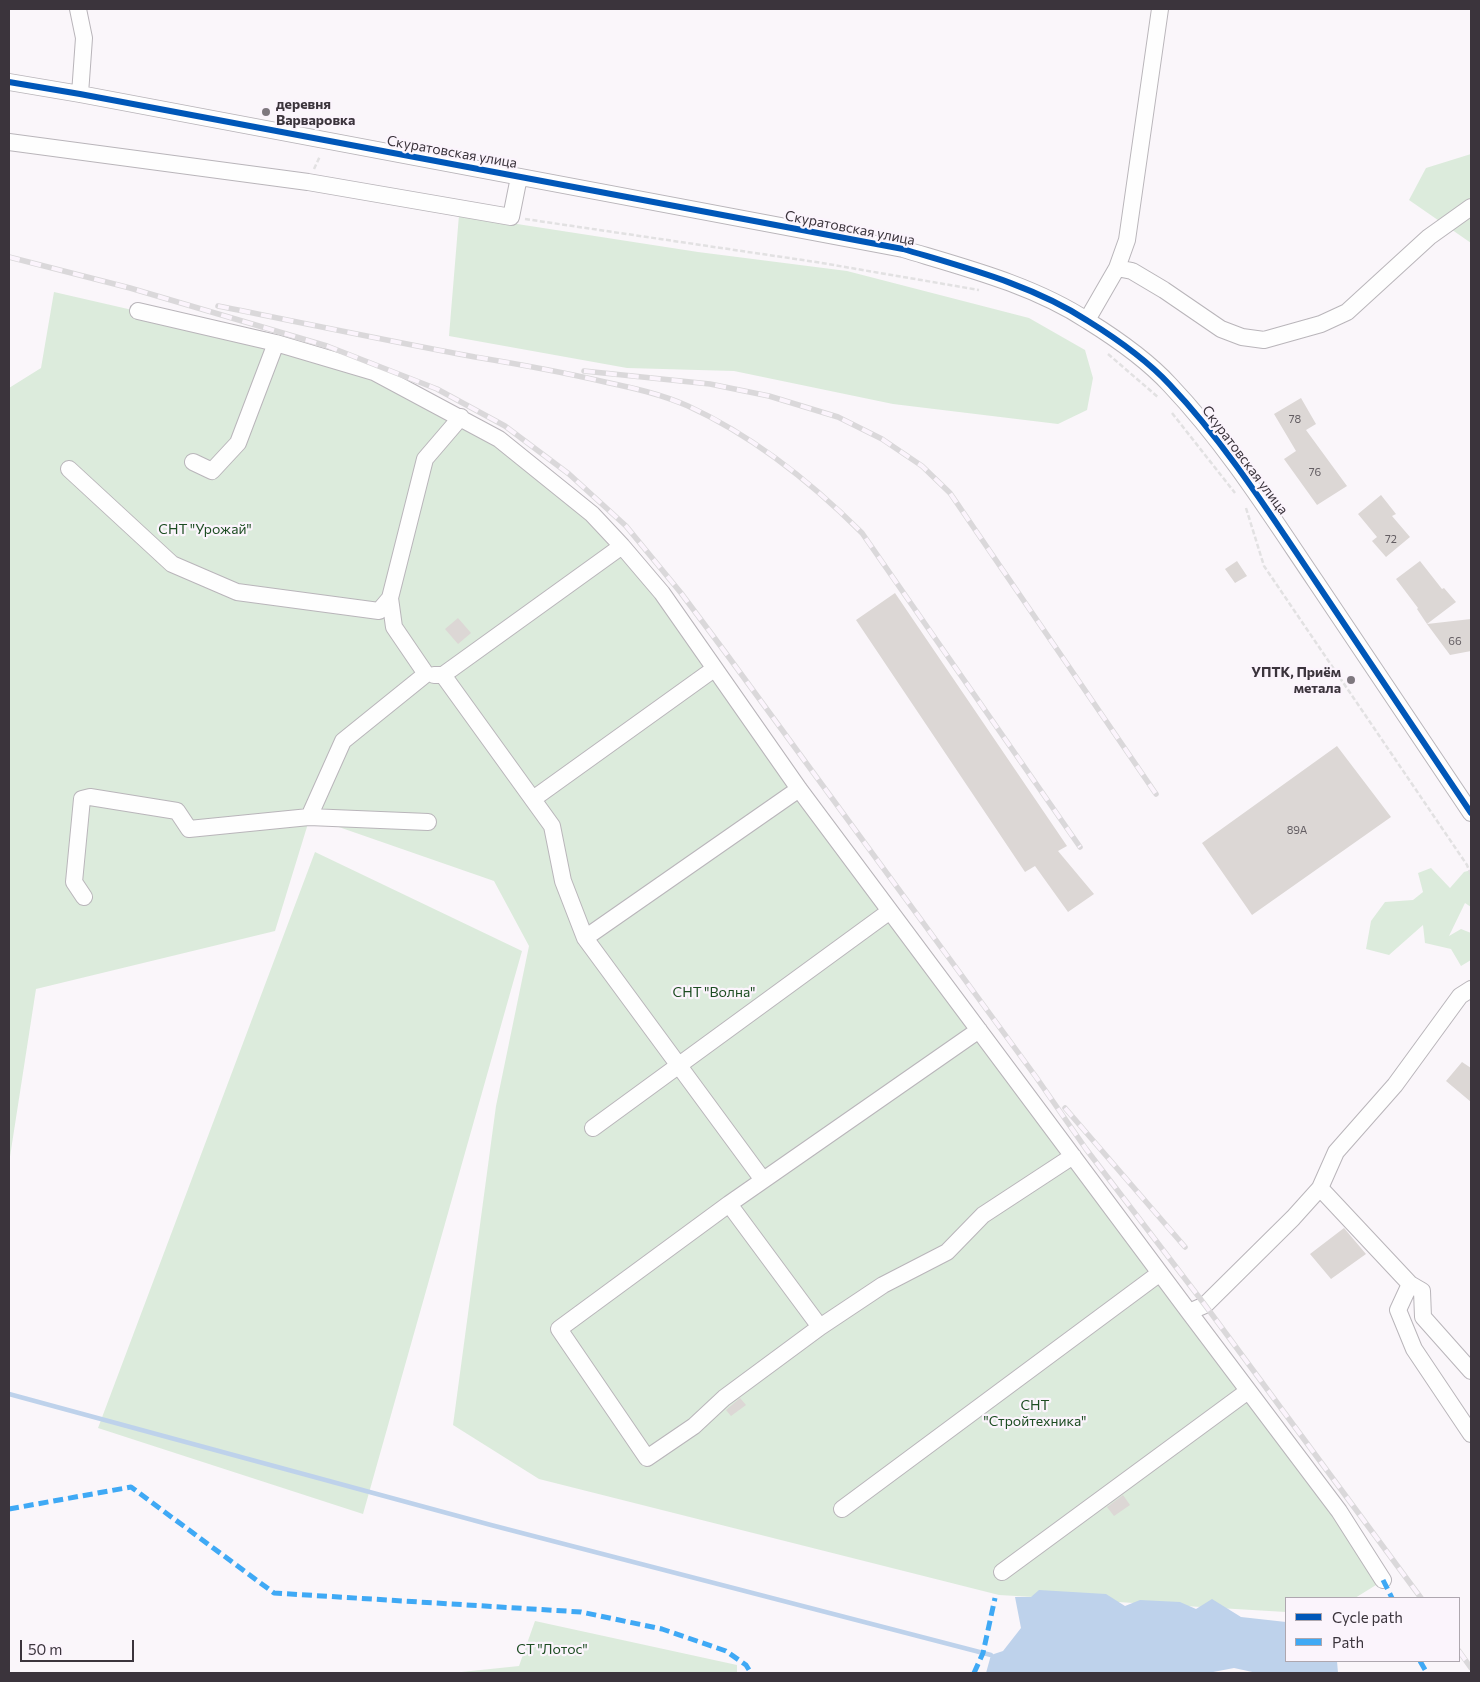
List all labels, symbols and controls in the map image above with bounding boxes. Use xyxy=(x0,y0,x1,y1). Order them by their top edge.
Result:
place label: деревня Варваровка xyxy=(276,96,355,128)
marker: деревня Варваровка xyxy=(260,106,272,118)
street label: Скуратовская улица xyxy=(386,132,518,172)
street label: Скуратовская улица xyxy=(784,207,916,249)
street label: Скуратовская улица xyxy=(1199,402,1291,518)
house number: 78 xyxy=(1289,412,1301,426)
house number: 76 xyxy=(1309,465,1321,479)
park label: СНТ "Урожай" xyxy=(158,521,252,537)
house number: 72 xyxy=(1385,532,1397,546)
house number: 66 xyxy=(1448,634,1462,648)
place label: УПТК, Приём метала xyxy=(1251,664,1341,696)
marker: УПТК, Приём метала xyxy=(1345,674,1357,686)
house number: 89А xyxy=(1287,823,1307,837)
park label: СНТ "Волна" xyxy=(673,984,755,1000)
park label: СНТ "Стройтехника" xyxy=(983,1397,1087,1430)
legend xyxy=(1285,1597,1460,1662)
text: Cycle path xyxy=(1332,1608,1403,1626)
scale bar xyxy=(22,1630,136,1662)
text: Path xyxy=(1332,1633,1364,1651)
text: 50 m xyxy=(28,1640,62,1658)
park label: СТ "Лотос" xyxy=(516,1641,588,1657)

